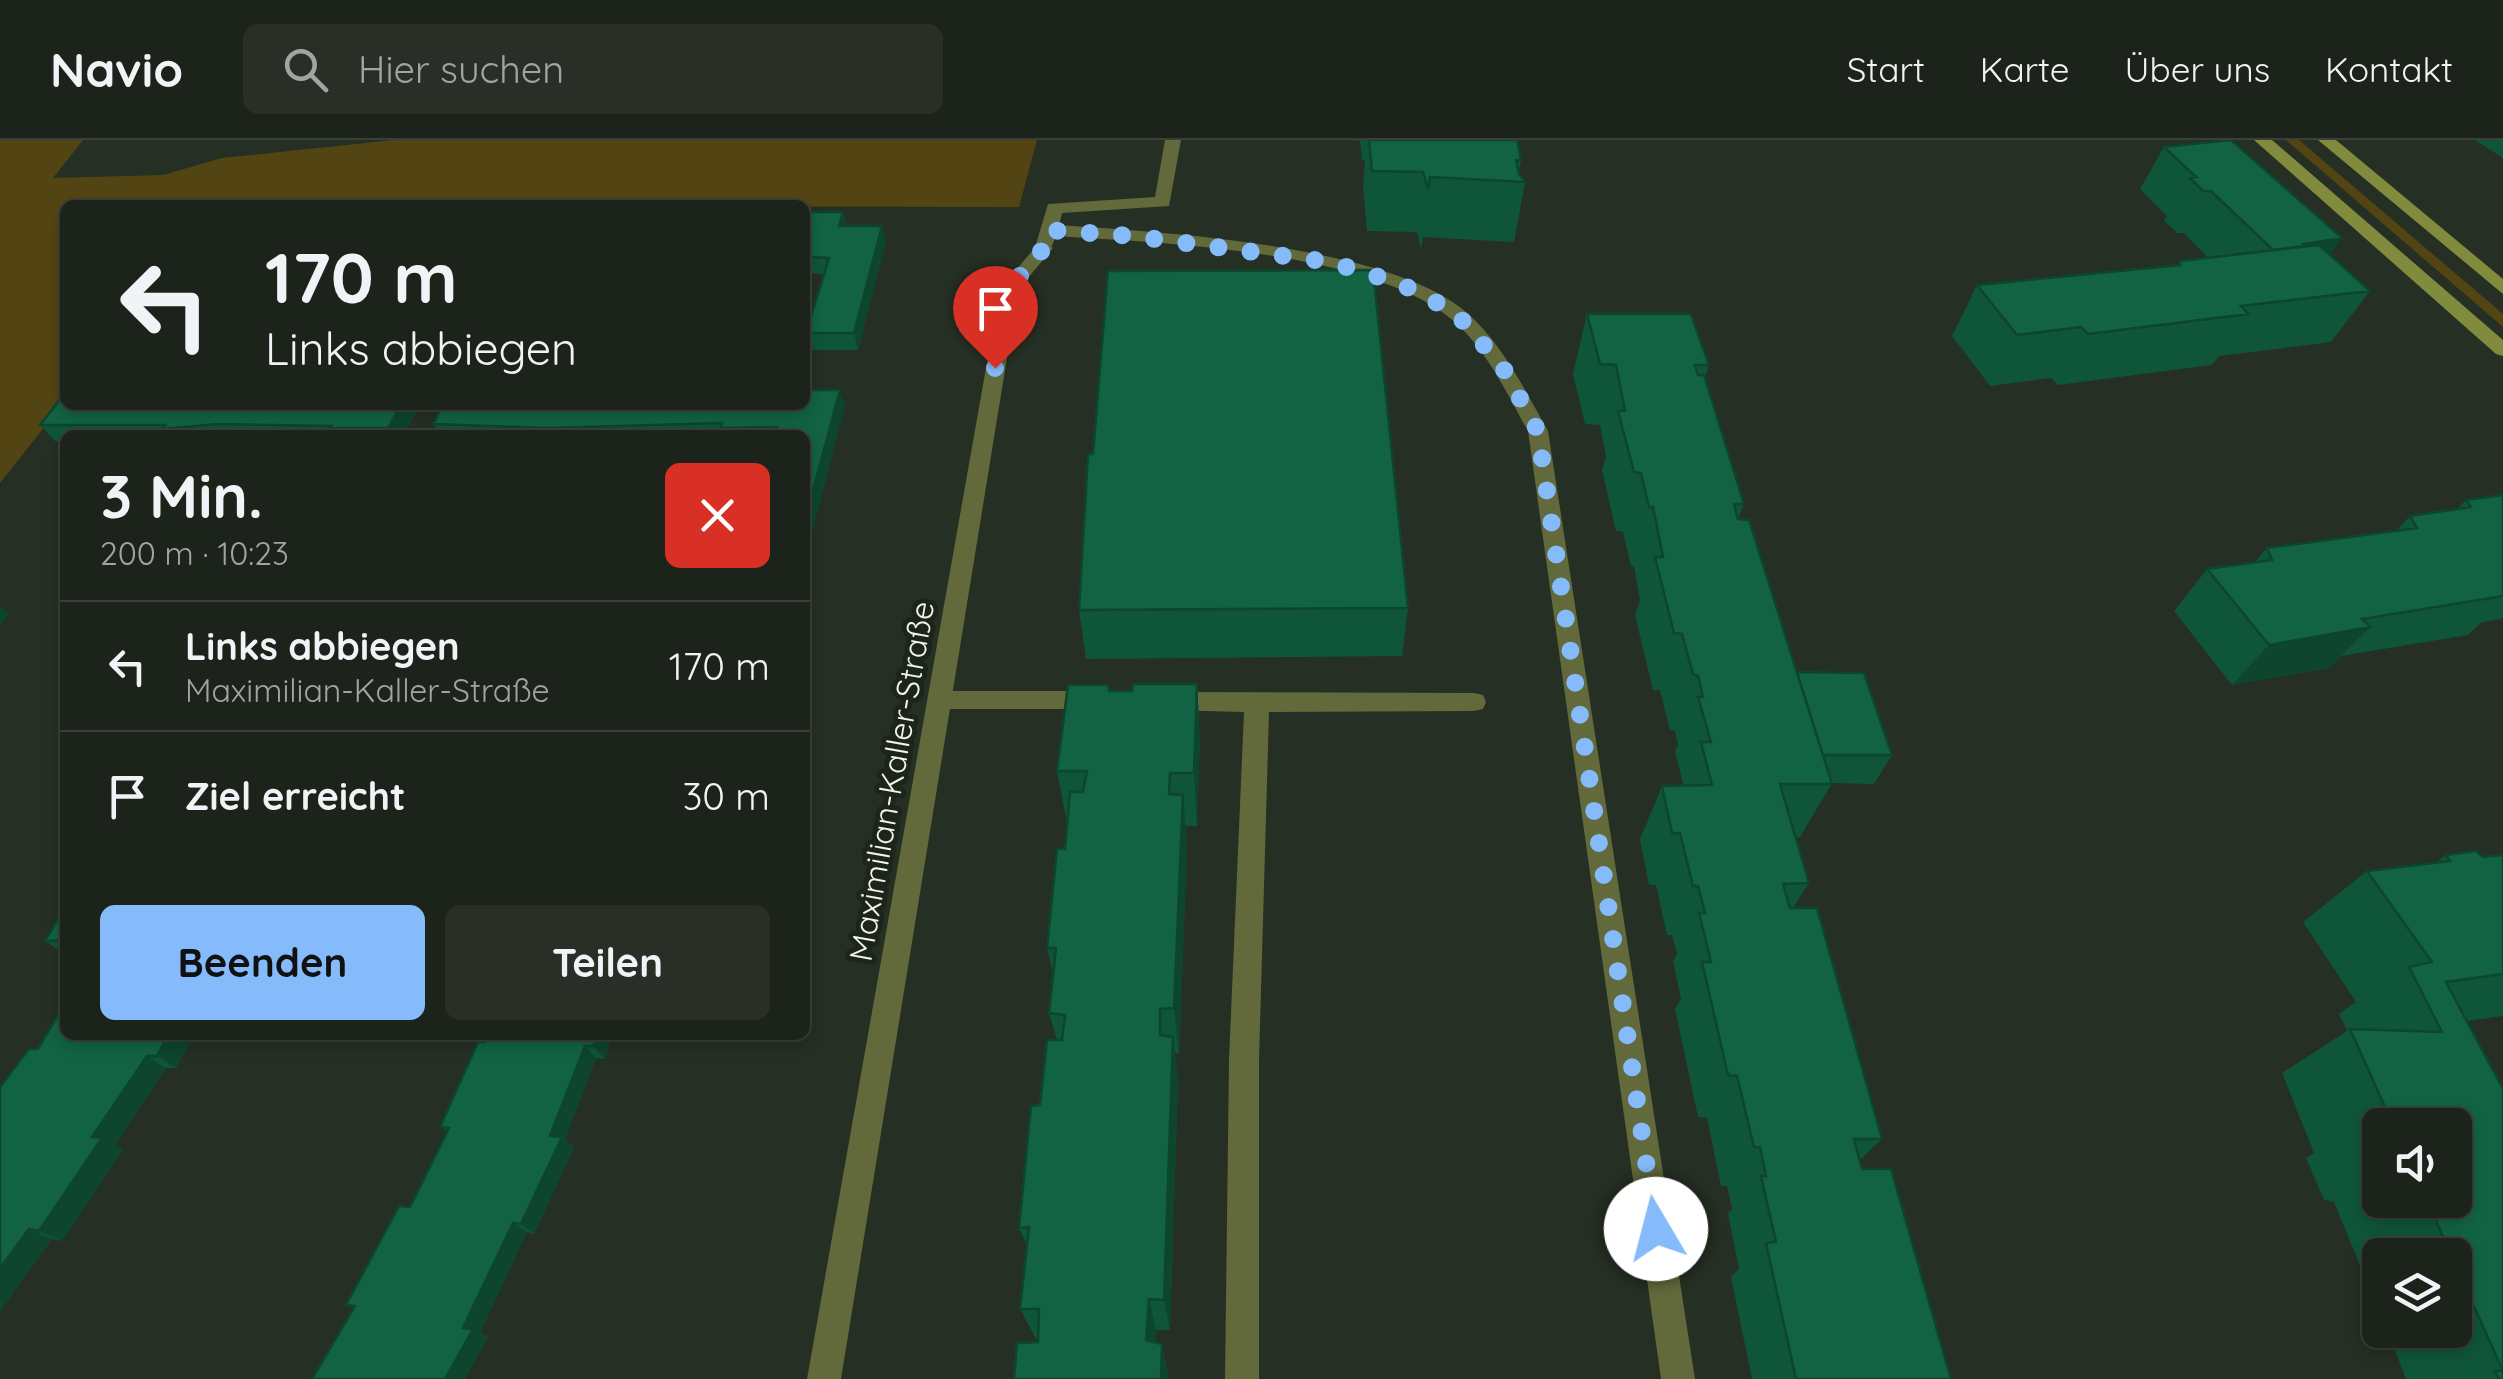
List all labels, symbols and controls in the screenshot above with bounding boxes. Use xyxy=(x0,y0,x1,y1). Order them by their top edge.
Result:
search box xyxy=(243,24,943,114)
text: Navio xyxy=(50,39,183,99)
icon: search xyxy=(278,42,333,97)
text: Hier suchen xyxy=(358,45,564,93)
text: Start xyxy=(1847,47,1925,91)
text: Karte xyxy=(1980,47,2070,91)
text: Über uns xyxy=(2125,47,2270,91)
text: Kontakt xyxy=(2325,47,2453,91)
text: 170 m xyxy=(265,233,458,321)
icon: left xyxy=(100,240,230,370)
pin xyxy=(953,266,1038,369)
icon: arrive xyxy=(968,281,1023,336)
text: Links abbiegen xyxy=(265,320,577,376)
text: 3 Min. xyxy=(100,458,263,533)
button: close xyxy=(665,463,770,568)
text: 200 m · 10:23 xyxy=(100,533,289,573)
street label: Maximilian-Kaller-Straße xyxy=(840,598,942,964)
text: Links abbiegen xyxy=(185,622,460,670)
icon: left xyxy=(100,639,155,694)
text: 170 m xyxy=(669,642,770,690)
text: Maximilian-Kaller-Straße xyxy=(185,670,550,710)
icon: arrive xyxy=(100,769,155,824)
text: Ziel erreicht xyxy=(185,772,405,820)
text: 30 m xyxy=(682,772,770,820)
button: Beenden xyxy=(100,905,425,1020)
button: Teilen xyxy=(445,905,770,1020)
map controls xyxy=(2362,1108,2472,1348)
button: sound xyxy=(2362,1108,2472,1218)
position arrow xyxy=(1604,1177,1708,1281)
button: layers xyxy=(2362,1238,2472,1348)

